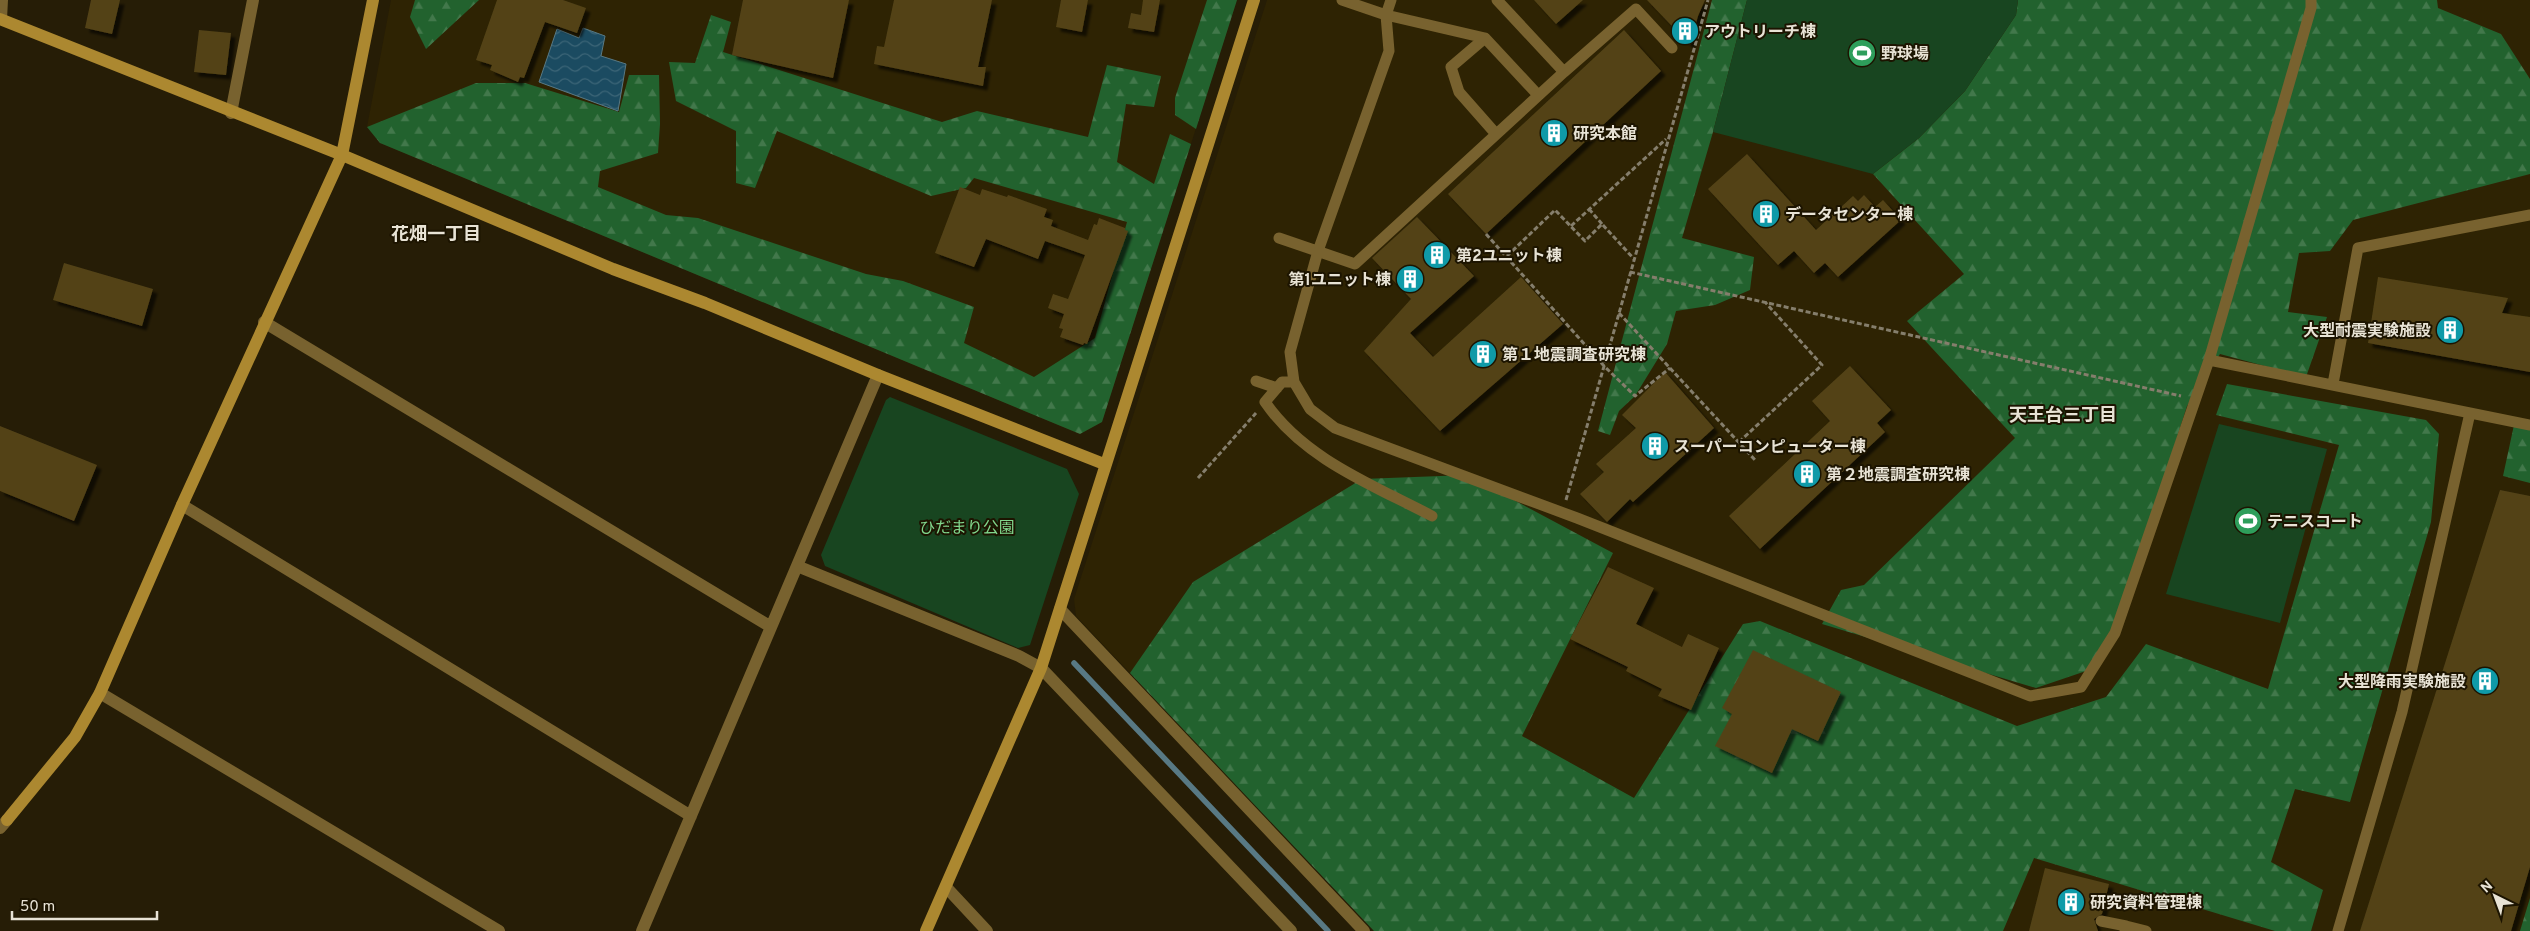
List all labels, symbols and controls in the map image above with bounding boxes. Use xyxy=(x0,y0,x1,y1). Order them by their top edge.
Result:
building icon: アウトリーチ棟 xyxy=(1670,16,1700,46)
place label: アウトリーチ棟 xyxy=(1704,22,1816,43)
sports icon: 野球場 xyxy=(1847,38,1877,68)
place label: 野球場 xyxy=(1881,45,1929,65)
building icon: 研究本館 xyxy=(1539,118,1569,148)
place label: 研究本館 xyxy=(1573,125,1637,145)
building icon: データセンター棟 xyxy=(1751,199,1781,229)
place label: データセンター棟 xyxy=(1785,205,1913,226)
district label: 花畑一丁目 xyxy=(391,224,481,247)
building icon: 第2ユニット棟 xyxy=(1422,240,1452,270)
place label: 第2ユニット棟 xyxy=(1456,246,1562,267)
building icon: 第1ユニット棟 xyxy=(1395,264,1425,294)
place label: 第1ユニット棟 xyxy=(1289,270,1391,291)
building icon: 大型耐震実験施設 xyxy=(2435,315,2465,345)
place label: 大型耐震実験施設 xyxy=(2303,322,2431,342)
building icon: 第１地震調査研究棟 xyxy=(1468,339,1498,369)
place label: 第１地震調査研究棟 xyxy=(1502,345,1646,366)
district label: 天王台三丁目 xyxy=(2009,405,2117,428)
building icon: スーパーコンピューター棟 xyxy=(1640,431,1670,461)
place label: スーパーコンピューター棟 xyxy=(1674,437,1866,458)
building icon: 第２地震調査研究棟 xyxy=(1792,459,1822,489)
place label: 第２地震調査研究棟 xyxy=(1826,465,1970,486)
sports icon: テニスコート xyxy=(2233,506,2263,536)
place label: テニスコート xyxy=(2267,513,2363,533)
park label: ひだまり公園 xyxy=(919,519,1015,539)
building icon: 大型降雨実験施設 xyxy=(2470,666,2500,696)
place label: 大型降雨実験施設 xyxy=(2338,673,2466,693)
north arrow xyxy=(2470,871,2520,921)
text: N xyxy=(2478,878,2497,897)
building icon: 研究資料管理棟 xyxy=(2056,887,2086,917)
scale bar xyxy=(12,888,158,920)
place label: 研究資料管理棟 xyxy=(2090,893,2202,914)
text: 50 m xyxy=(20,898,55,917)

